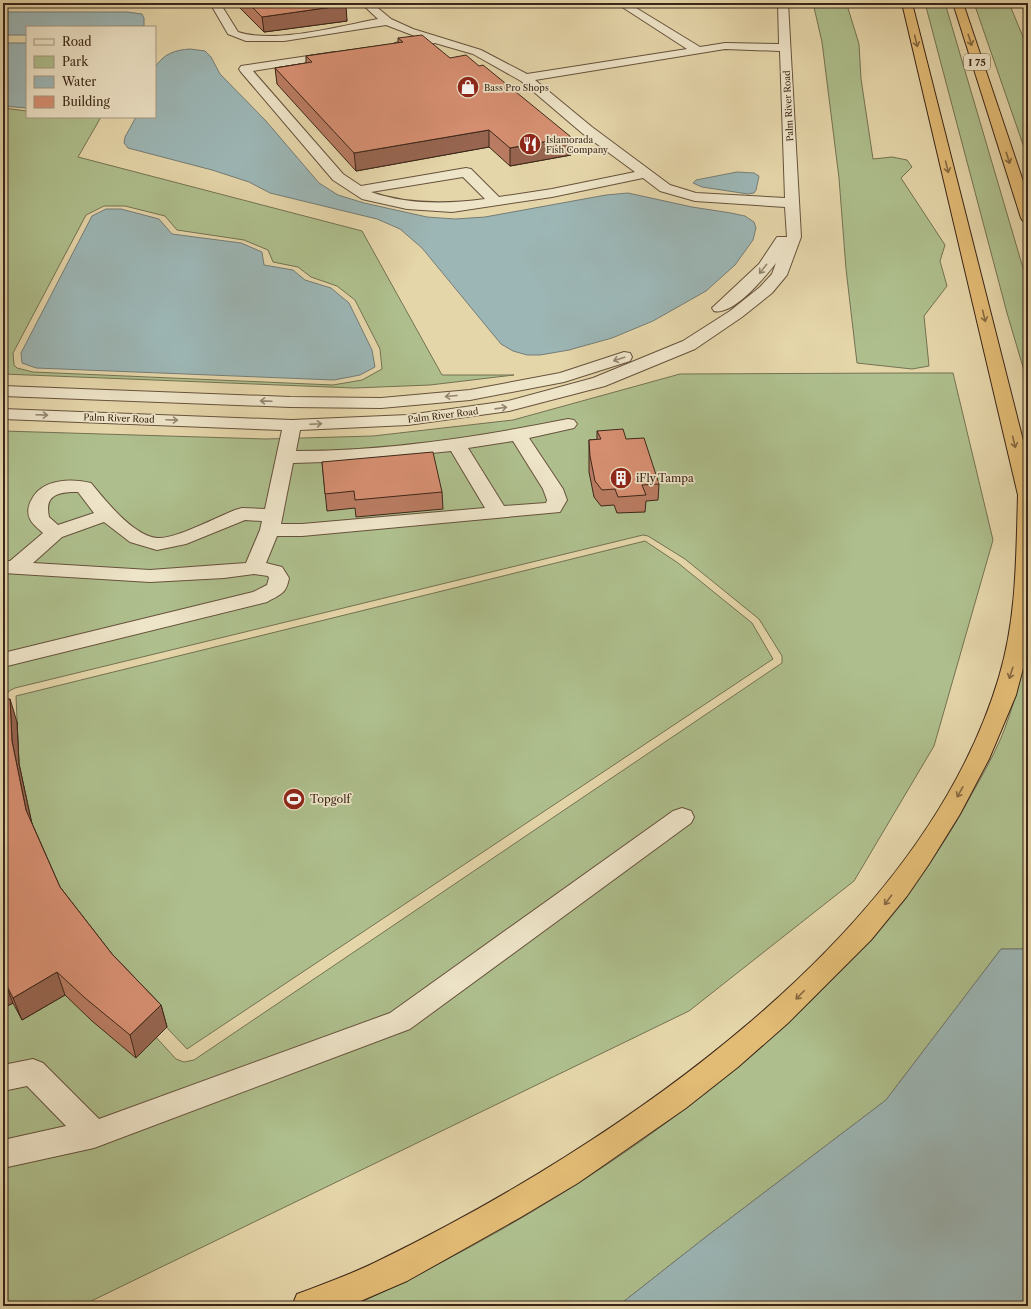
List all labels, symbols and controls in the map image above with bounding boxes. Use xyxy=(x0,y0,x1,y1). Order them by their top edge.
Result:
legend xyxy=(26,26,156,118)
text: Road xyxy=(62,34,92,49)
one-way arrow xyxy=(913,34,921,47)
one-way arrow xyxy=(967,34,975,46)
text: Park xyxy=(62,54,89,69)
road number: I 75 xyxy=(964,54,990,70)
street label: Palm River Road xyxy=(781,70,795,142)
text: Water xyxy=(61,74,96,89)
shop icon: Bass Pro Shops xyxy=(455,74,481,100)
place label: Bass Pro Shops xyxy=(484,82,549,93)
text: Building xyxy=(62,94,110,109)
restaurant icon: Islamorada Fish Company xyxy=(517,131,543,157)
place label: Islamorada Fish Company xyxy=(546,134,609,155)
one-way arrow xyxy=(1005,152,1013,164)
one-way arrow xyxy=(944,160,952,173)
one-way arrow xyxy=(758,264,767,274)
one-way arrow xyxy=(980,309,988,322)
one-way arrow xyxy=(613,356,626,363)
one-way arrow xyxy=(445,393,458,400)
one-way arrow xyxy=(260,397,273,405)
one-way arrow xyxy=(494,404,507,412)
street label: Palm River Road xyxy=(407,405,479,425)
one-way arrow xyxy=(35,411,48,418)
street label: Palm River Road xyxy=(83,411,155,425)
one-way arrow xyxy=(165,416,178,424)
one-way arrow xyxy=(309,420,322,428)
one-way arrow xyxy=(1011,436,1019,449)
building icon: iFly Tampa xyxy=(608,465,634,491)
place label: iFly Tampa xyxy=(636,471,694,485)
one-way arrow xyxy=(1007,666,1014,679)
sports icon: Topgolf xyxy=(281,786,307,812)
one-way arrow xyxy=(956,786,963,798)
place label: Topgolf xyxy=(310,792,352,806)
one-way arrow xyxy=(884,894,892,905)
one-way arrow xyxy=(795,990,805,1000)

